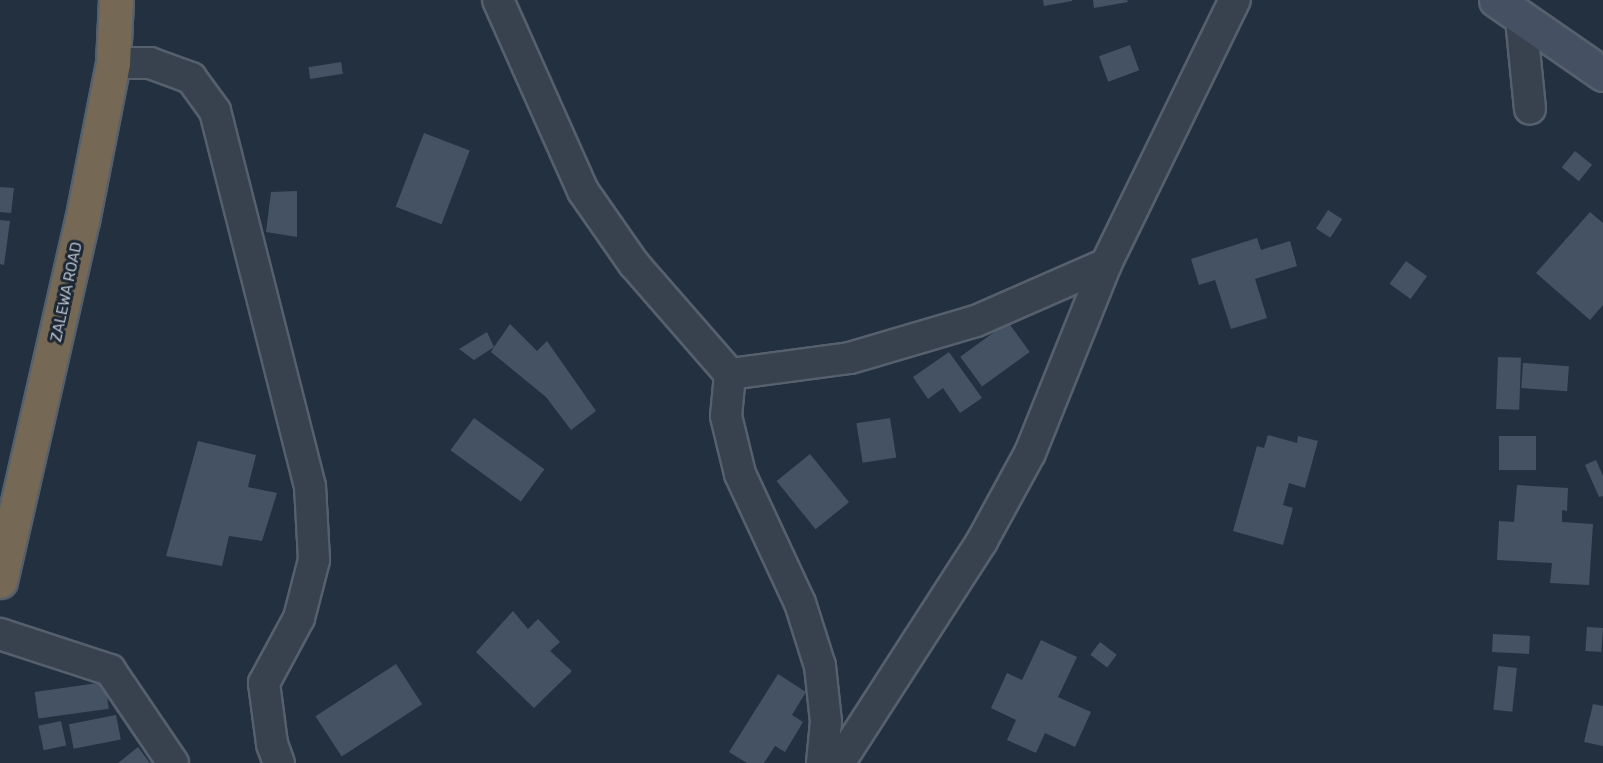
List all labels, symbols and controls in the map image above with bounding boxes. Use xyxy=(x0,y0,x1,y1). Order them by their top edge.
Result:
street label: ZALEWA ROAD xyxy=(48,240,86,344)

